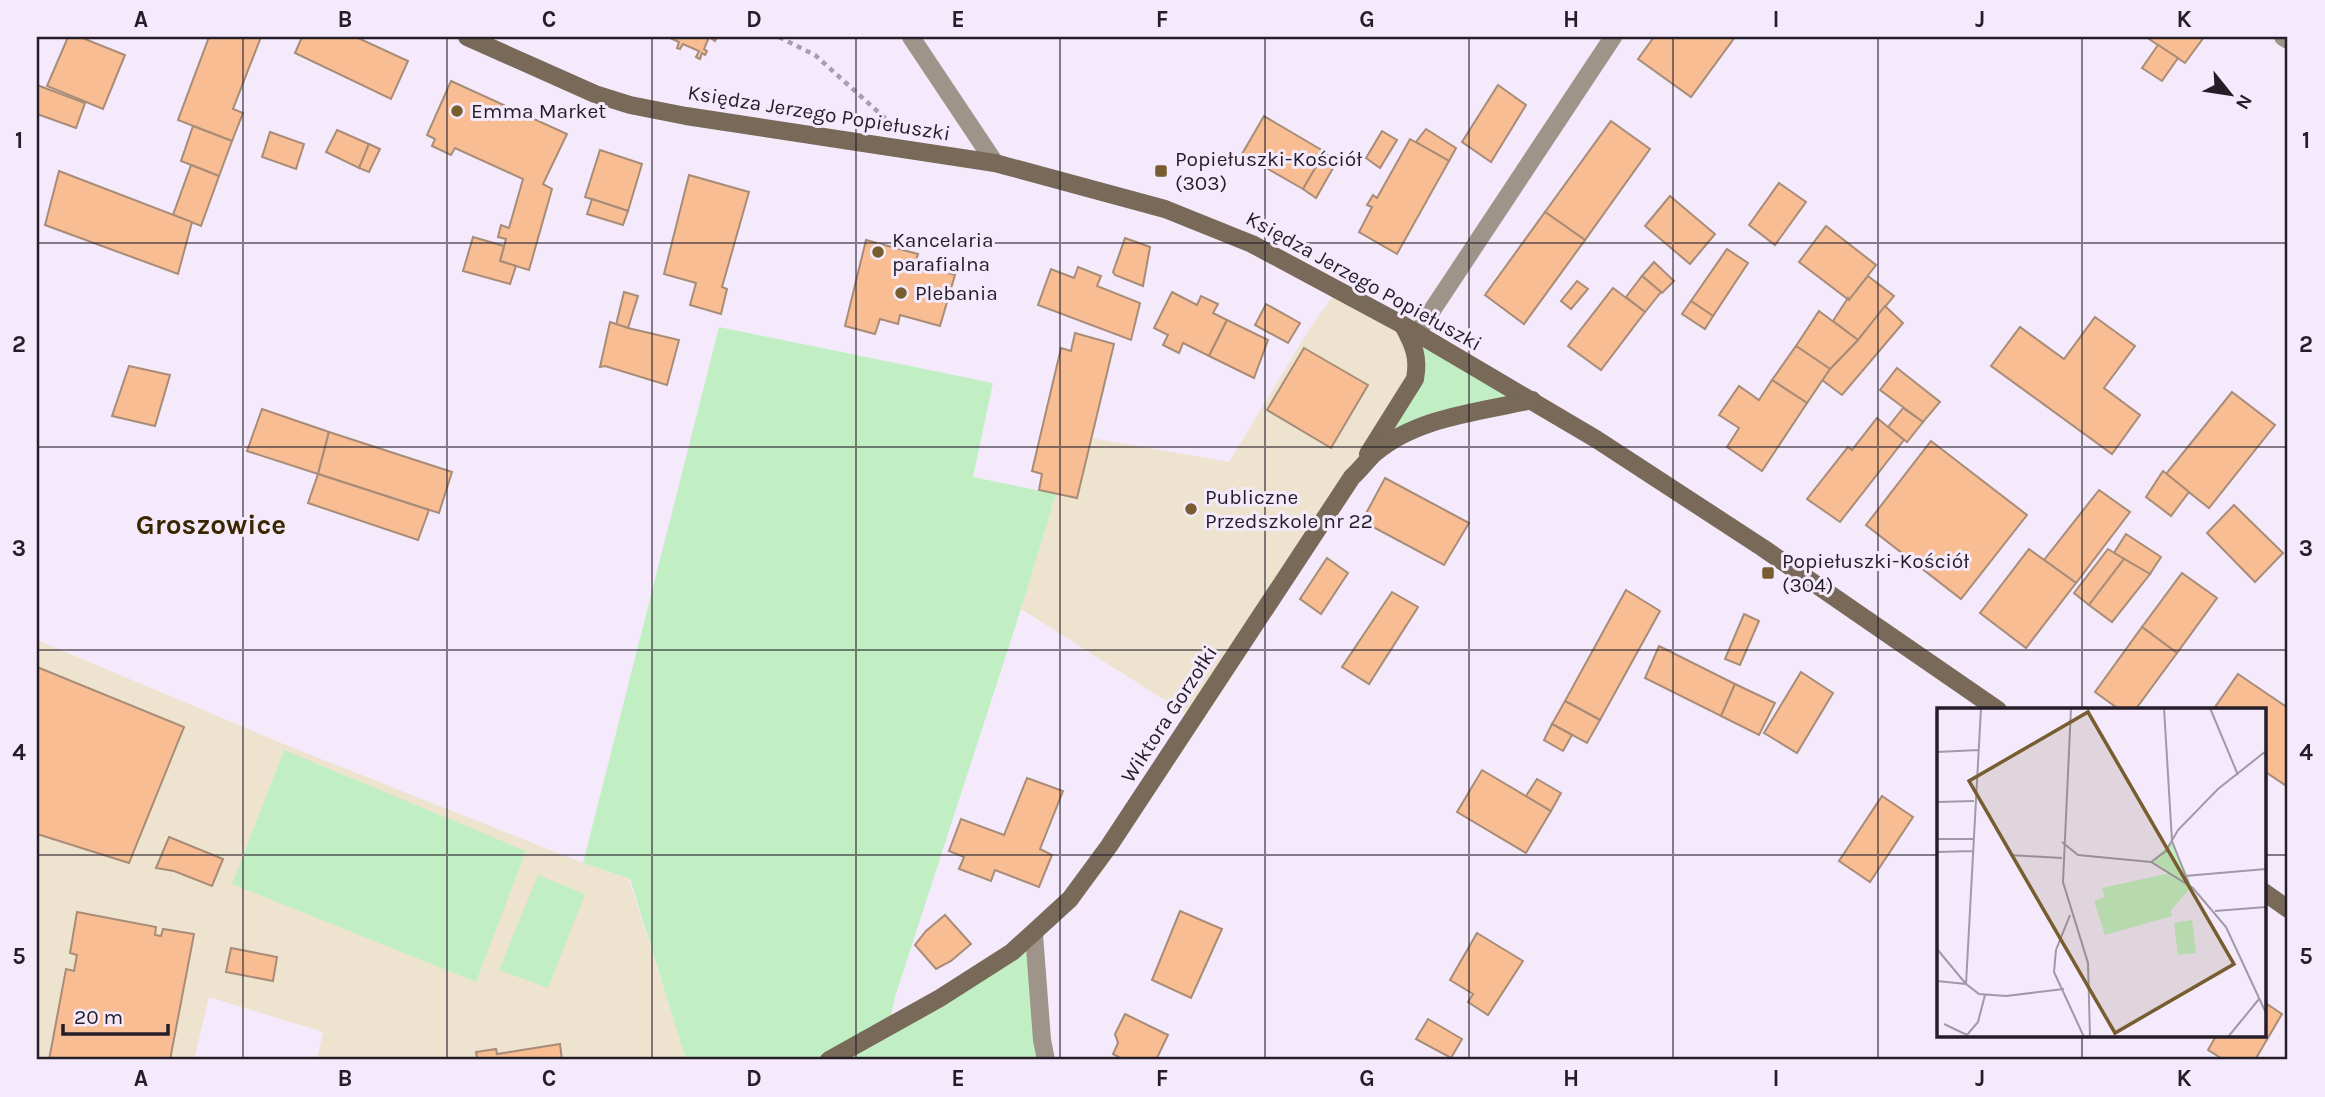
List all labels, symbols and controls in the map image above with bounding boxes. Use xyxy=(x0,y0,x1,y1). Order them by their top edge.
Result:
text: A xyxy=(134,6,148,33)
text: B xyxy=(338,6,352,33)
text: C xyxy=(542,6,556,33)
text: D xyxy=(746,6,762,33)
text: E xyxy=(951,6,965,33)
text: F xyxy=(1156,6,1168,33)
text: G xyxy=(1359,6,1375,33)
text: H xyxy=(1563,6,1579,33)
text: I xyxy=(1772,6,1780,33)
text: J xyxy=(1975,6,1985,33)
text: K xyxy=(2176,6,2192,33)
north arrow xyxy=(2196,60,2266,130)
street label: Księdza Jerzego Popiełuszki xyxy=(686,80,952,146)
text: N xyxy=(2231,91,2257,113)
place label: Emma Market xyxy=(471,99,606,123)
marker: Emma Market xyxy=(449,103,465,119)
text: 1 xyxy=(15,127,23,154)
text: 1 xyxy=(2302,127,2310,154)
place label: Popiełuszki-Kościół (303) xyxy=(1175,147,1362,195)
marker: Popiełuszki-Kościół (303) xyxy=(1153,163,1169,179)
street label: Księdza Jerzego Popiełuszki xyxy=(1242,206,1486,356)
place label: Kancelaria parafialna xyxy=(892,228,993,276)
marker: Kancelaria parafialna xyxy=(870,244,886,260)
place label: Plebania xyxy=(915,281,998,305)
marker: Plebania xyxy=(893,285,909,301)
text: 2 xyxy=(12,331,26,358)
text: 2 xyxy=(2299,331,2313,358)
place label: Publiczne Przedszkole nr 22 xyxy=(1205,485,1373,533)
marker: Publiczne Przedszkole nr 22 xyxy=(1183,501,1199,517)
district label: Groszowice xyxy=(136,508,286,541)
text: 3 xyxy=(12,535,26,562)
text: 3 xyxy=(2299,535,2313,562)
place label: Popiełuszki-Kościół (304) xyxy=(1782,549,1969,597)
marker: Popiełuszki-Kościół (304) xyxy=(1760,565,1776,581)
street label: Wiktora Gorzołki xyxy=(1116,641,1222,787)
inset map xyxy=(1937,708,2266,1038)
text: 4 xyxy=(12,739,26,766)
text: 4 xyxy=(2299,739,2313,766)
text: 5 xyxy=(12,943,26,970)
text: 5 xyxy=(2299,943,2313,970)
scale bar xyxy=(63,992,168,1036)
text: 20 m xyxy=(74,1005,123,1029)
text: A xyxy=(134,1065,148,1092)
text: B xyxy=(338,1065,352,1092)
text: C xyxy=(542,1065,556,1092)
text: D xyxy=(746,1065,762,1092)
text: E xyxy=(951,1065,965,1092)
text: F xyxy=(1156,1065,1168,1092)
text: G xyxy=(1359,1065,1375,1092)
text: H xyxy=(1563,1065,1579,1092)
text: I xyxy=(1772,1065,1780,1092)
text: J xyxy=(1975,1065,1985,1092)
text: K xyxy=(2176,1065,2192,1092)

